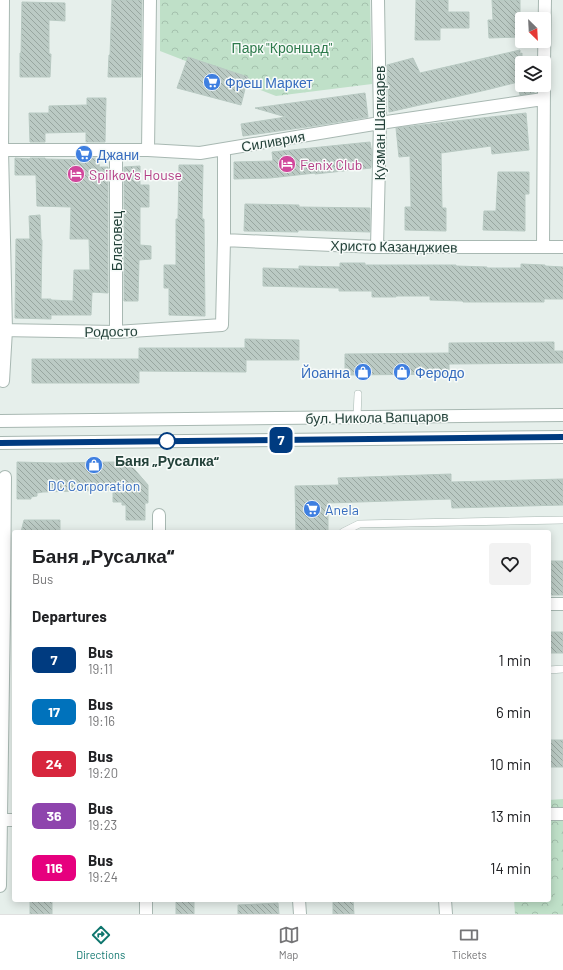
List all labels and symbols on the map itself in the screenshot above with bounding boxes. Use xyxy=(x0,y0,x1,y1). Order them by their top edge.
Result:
north arrow xyxy=(515,12,551,48)
park label: Парк "Кронщад" xyxy=(232,39,333,56)
street label: Кузман Шапкарев xyxy=(371,66,388,180)
supermarket icon: Фреш Маркет xyxy=(202,72,222,92)
place label: Фреш Маркет xyxy=(225,74,313,91)
street label: Силиврия xyxy=(240,127,306,155)
supermarket icon: Джани xyxy=(74,144,94,164)
place label: Джани xyxy=(97,146,139,163)
hotel icon: Fenix Club xyxy=(277,154,297,174)
place label: Fenix Club xyxy=(300,156,362,173)
hotel icon: Spilkov's House xyxy=(66,164,86,184)
place label: Spilkov's House xyxy=(89,166,182,183)
street label: Благовец xyxy=(108,211,125,271)
street label: Христо Казанджиев xyxy=(330,236,458,256)
street label: Родосто xyxy=(84,322,138,340)
shop icon: Йоанна xyxy=(353,362,373,382)
shop icon: Феродо xyxy=(392,362,412,382)
place label: Йоанна xyxy=(301,364,350,381)
place label: Феродо xyxy=(415,364,465,381)
street label: бул. Никола Вапцаров xyxy=(305,407,449,427)
line badge: 7 xyxy=(268,427,294,453)
marker: Баня „Русалка“ xyxy=(158,432,176,450)
place label: Баня „Русалка“ xyxy=(115,452,220,469)
shop icon: DC Corporation xyxy=(84,455,104,475)
place label: DC Corporation xyxy=(48,477,140,494)
supermarket icon: Anela xyxy=(302,499,322,519)
place label: Anela xyxy=(325,501,359,518)

